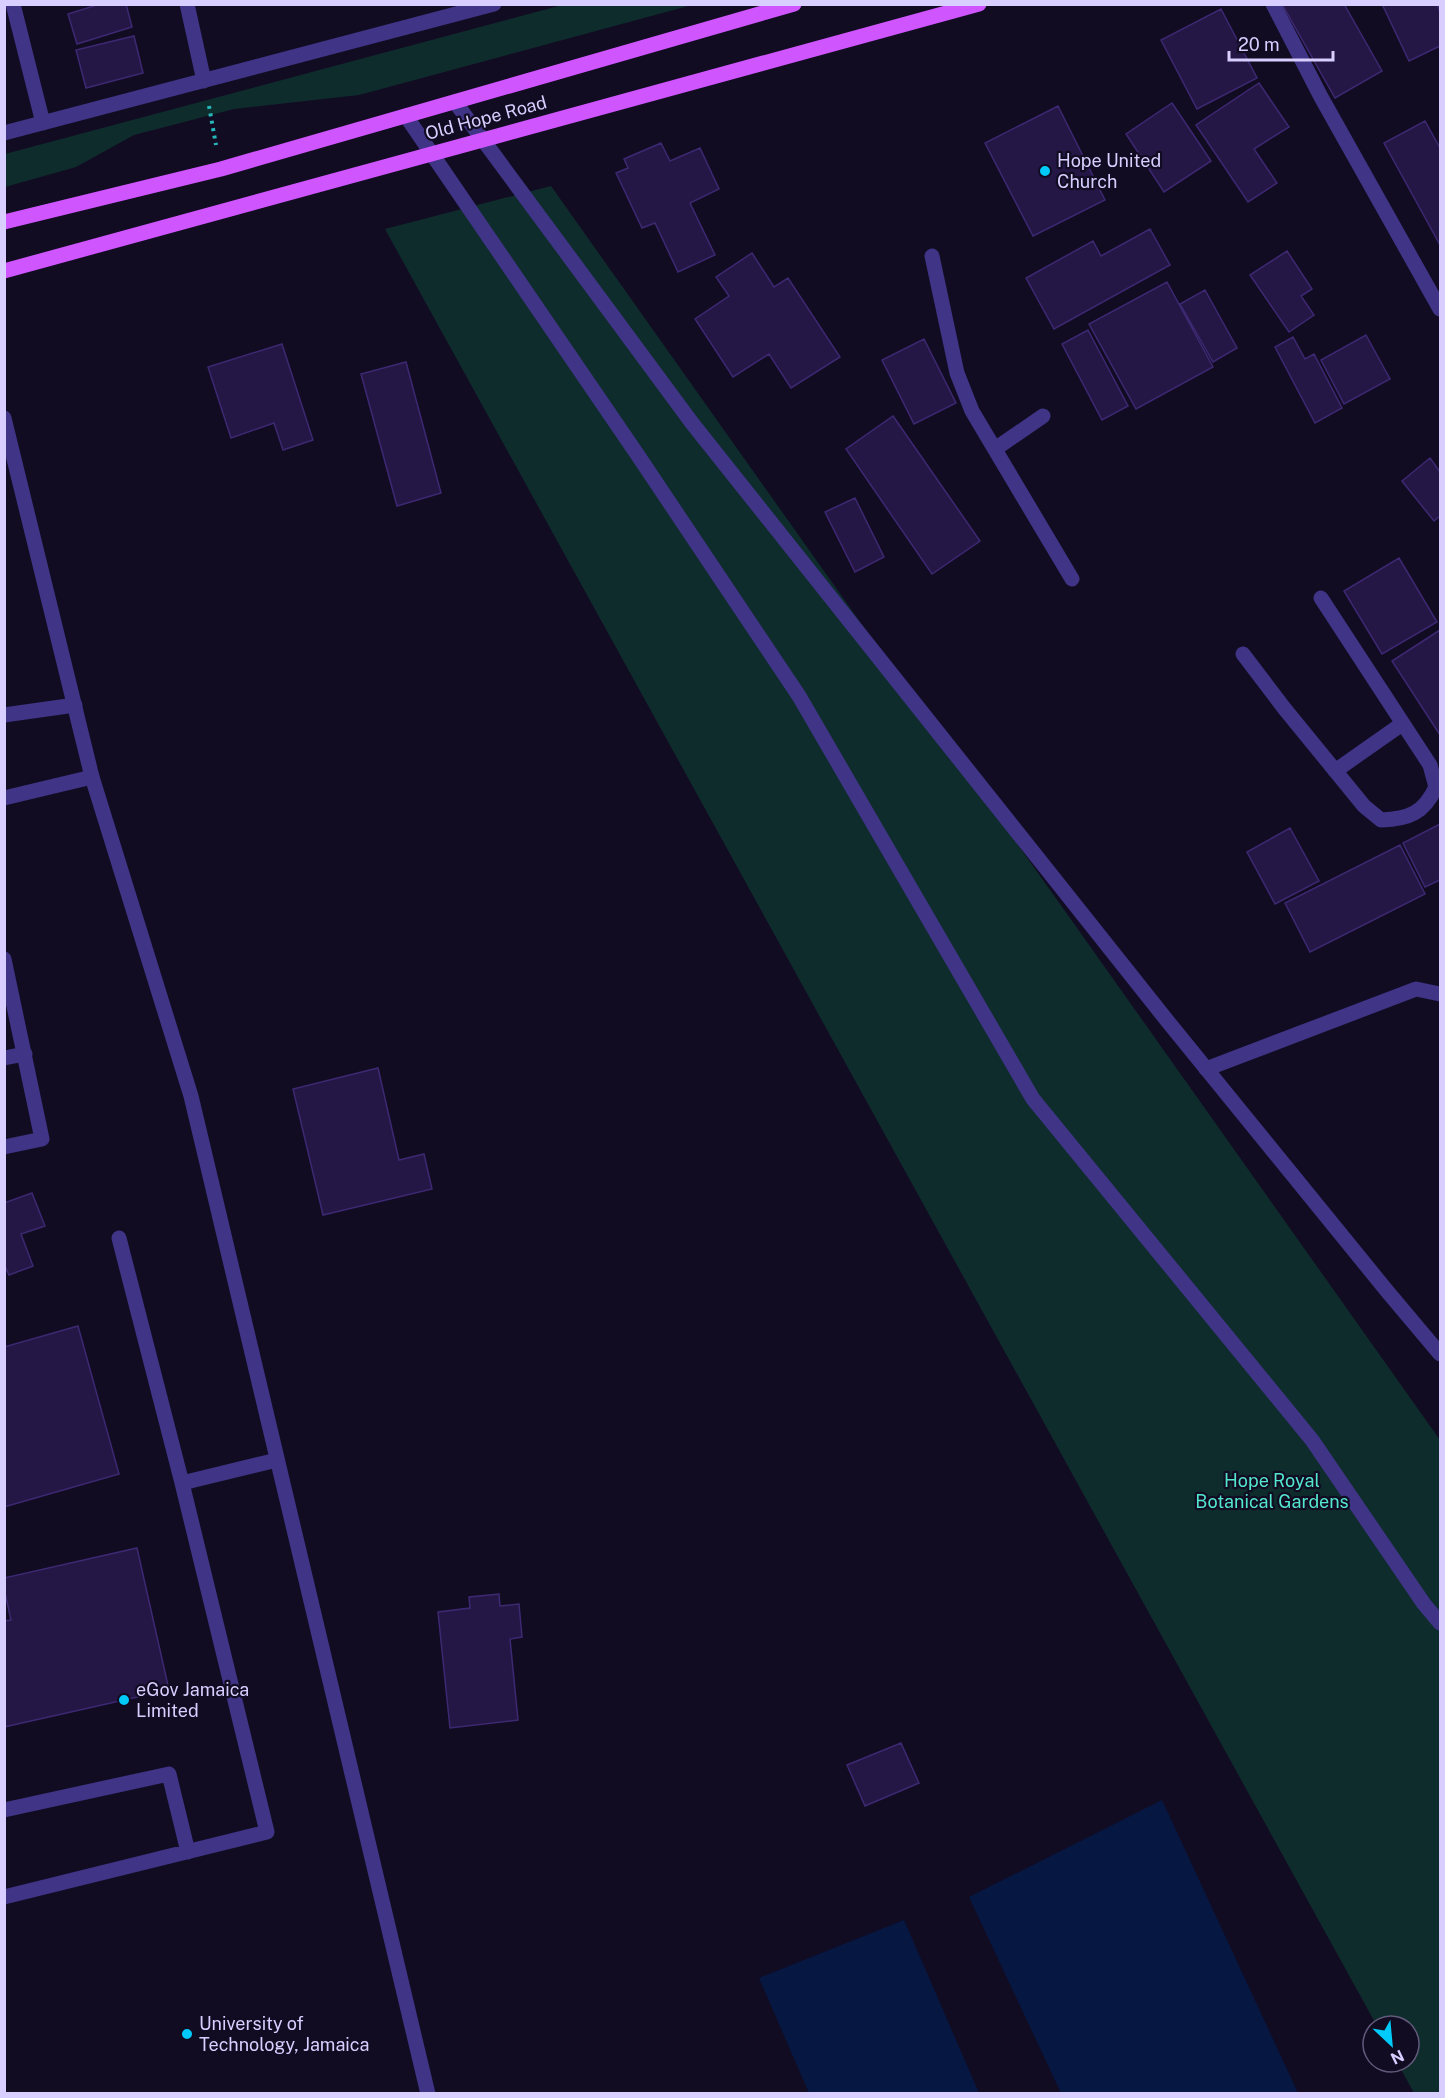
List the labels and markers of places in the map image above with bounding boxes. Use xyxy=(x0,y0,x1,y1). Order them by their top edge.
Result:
place label: Hope United Church xyxy=(1057,150,1161,192)
marker: Hope United Church xyxy=(1038,164,1052,178)
place label: eGov Jamaica Limited xyxy=(136,1679,249,1721)
marker: eGov Jamaica Limited xyxy=(117,1693,131,1707)
place label: University of Technology, Jamaica xyxy=(199,2013,369,2055)
marker: University of Technology, Jamaica xyxy=(180,2027,194,2041)

